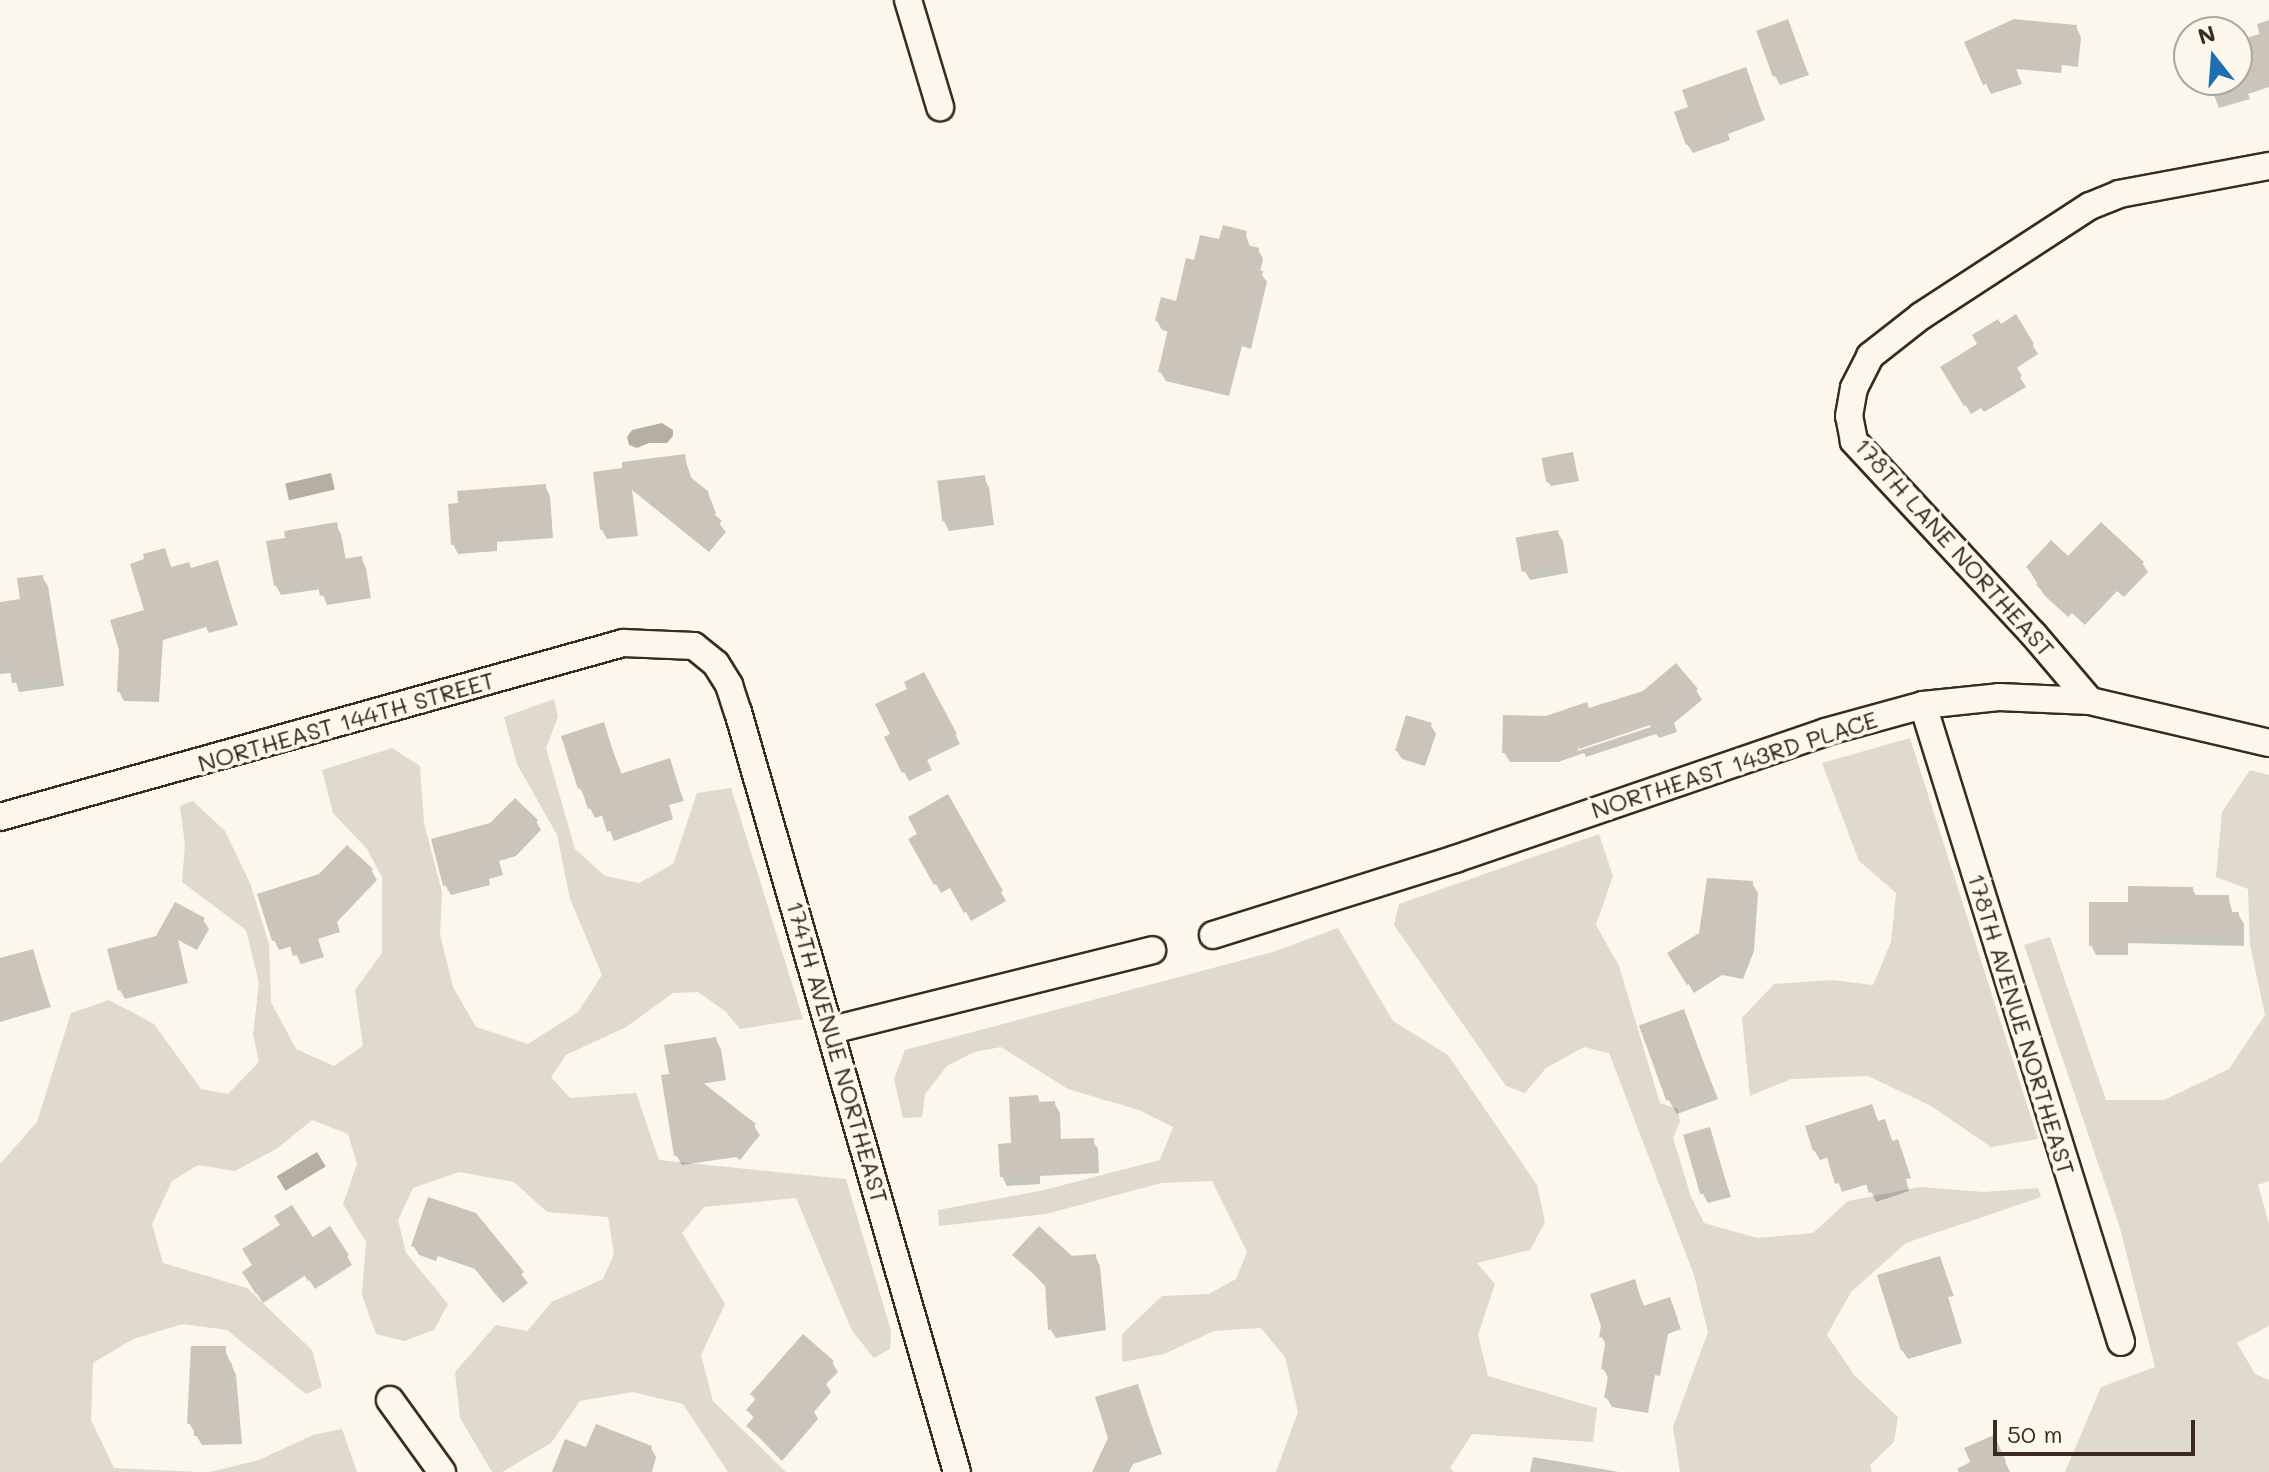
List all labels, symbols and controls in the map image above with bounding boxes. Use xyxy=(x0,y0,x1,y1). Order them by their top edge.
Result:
north arrow xyxy=(2173,16,2253,96)
text: N xyxy=(2194,18,2219,51)
street label: 178TH LANE NORTHEAST xyxy=(1849,431,2061,663)
street label: NORTHEAST 144TH STREET xyxy=(194,665,498,777)
street label: NORTHEAST 143RD PLACE xyxy=(1587,704,1881,824)
street label: 178TH AVENUE NORTHEAST xyxy=(1962,870,2082,1178)
street label: 174TH AVENUE NORTHEAST xyxy=(781,897,895,1207)
scale bar xyxy=(1997,1404,2199,1454)
text: 50 m xyxy=(2007,1418,2063,1449)

